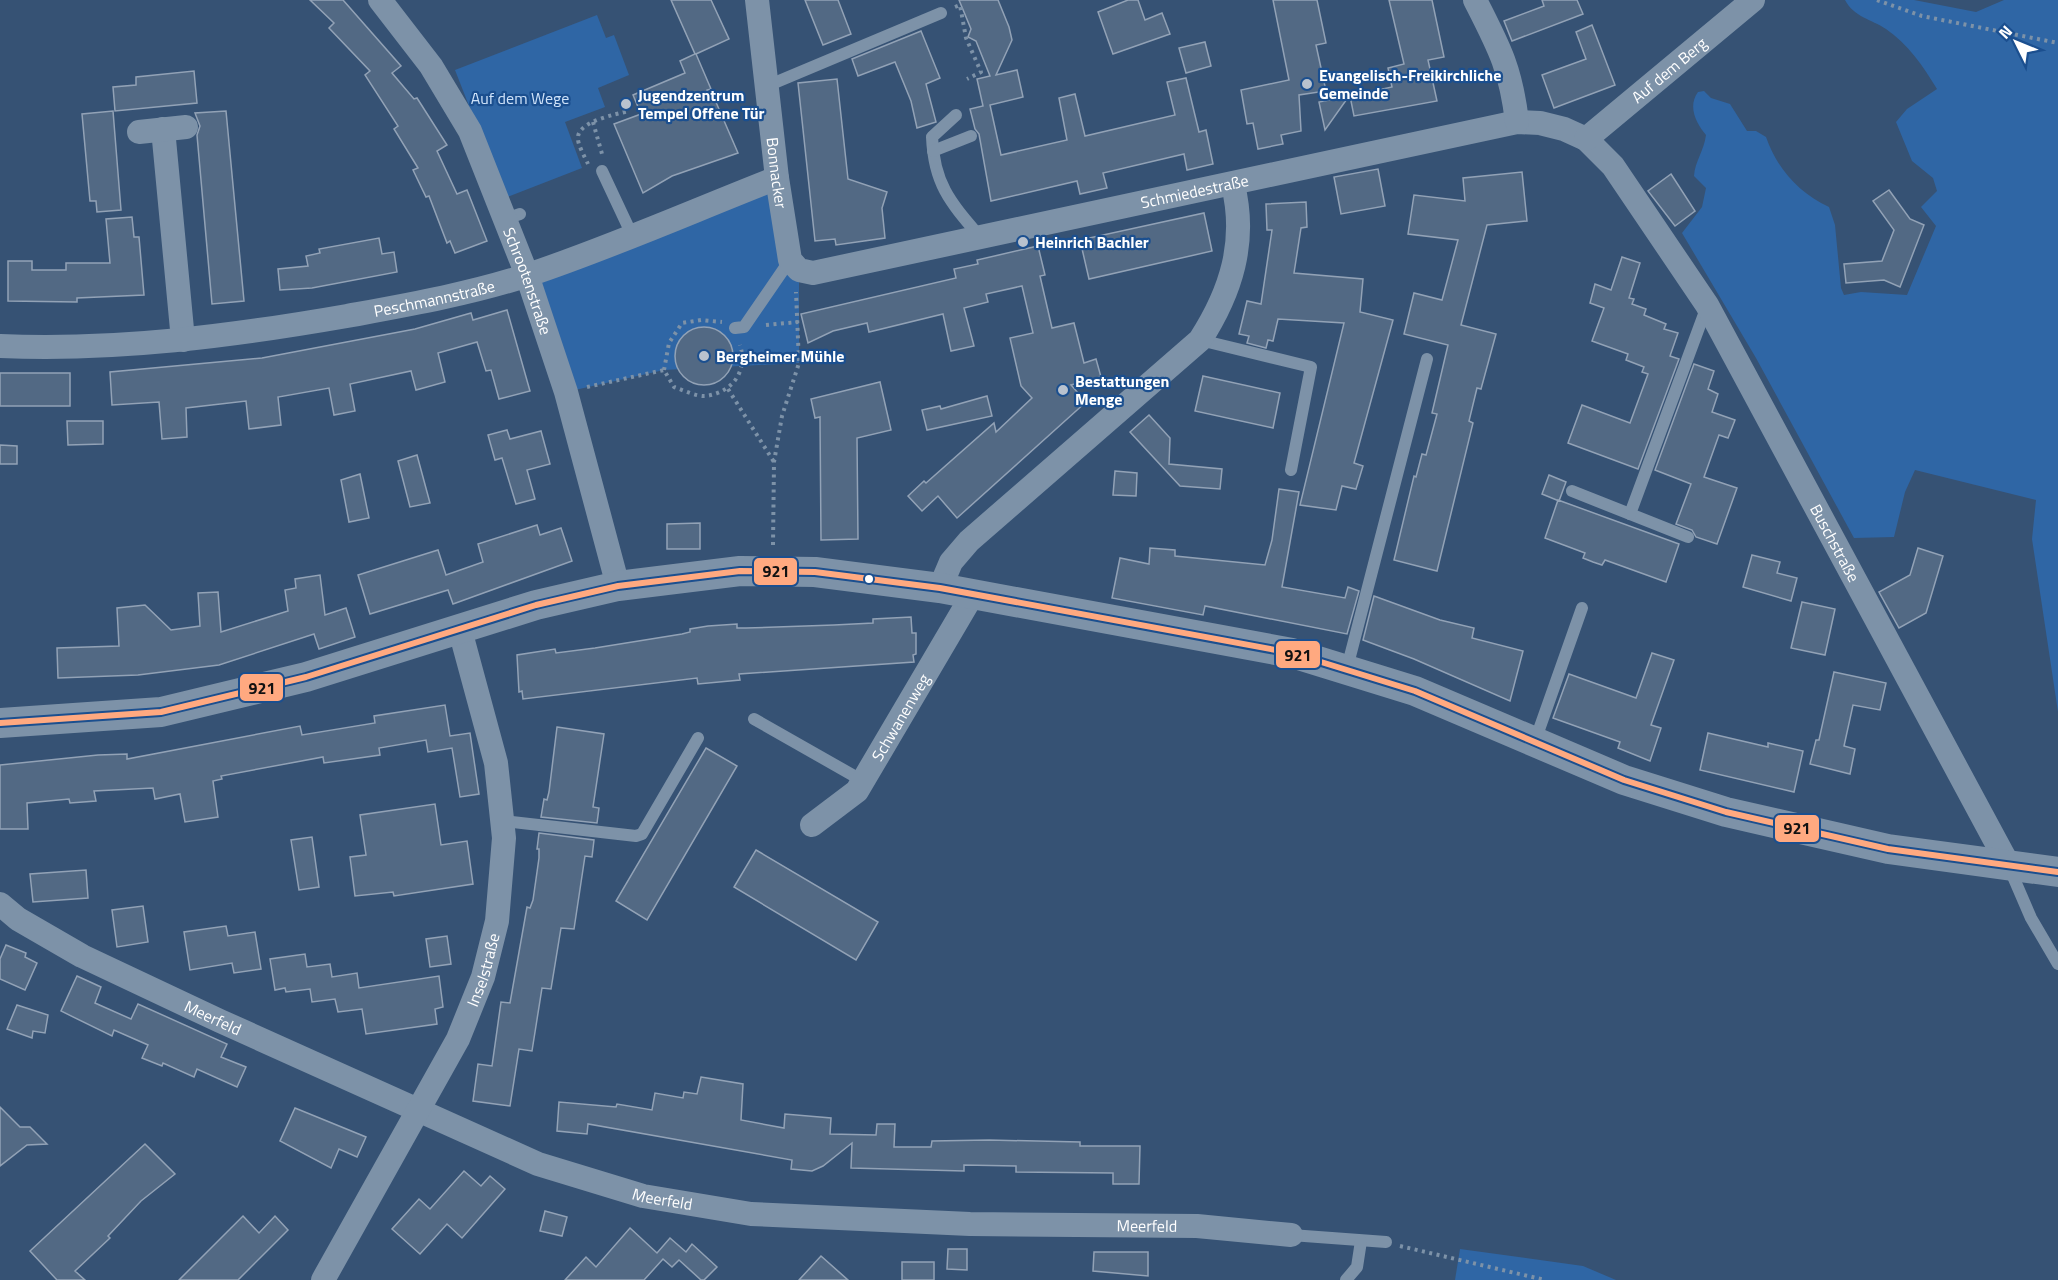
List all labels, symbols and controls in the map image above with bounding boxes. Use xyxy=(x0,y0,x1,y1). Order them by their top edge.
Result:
north arrow xyxy=(1986,12,2046,72)
text: N xyxy=(1992,20,2018,44)
street label: Auf dem Berg xyxy=(1626,31,1712,109)
place label: Evangelisch-Freikirchliche Gemeinde xyxy=(1319,63,1501,105)
marker: Evangelisch-Freikirchliche Gemeinde xyxy=(1300,77,1314,91)
place label: Jugendzentrum Tempel Offene Tür xyxy=(638,83,764,125)
park label: Auf dem Wege xyxy=(471,86,569,110)
marker: Jugendzentrum Tempel Offene Tür xyxy=(619,97,633,111)
street label: Bonnacker xyxy=(761,136,794,211)
street label: Schmiedestraße xyxy=(1138,168,1251,214)
street label: Schrootenstraße xyxy=(497,224,558,338)
place label: Heinrich Bachler xyxy=(1035,230,1149,254)
marker: Heinrich Bachler xyxy=(1016,235,1030,249)
street label: Peschmannstraße xyxy=(372,273,497,323)
place label: Bergheimer Mühle xyxy=(716,344,845,368)
marker: Bergheimer Mühle xyxy=(697,349,711,363)
place label: Bestattungen Menge xyxy=(1075,369,1169,411)
marker: Bestattungen Menge xyxy=(1056,383,1070,397)
street label: Buschstraße xyxy=(1804,500,1866,586)
line badge: 921 xyxy=(753,557,798,586)
text: 921 xyxy=(763,559,789,583)
unlabelled marker xyxy=(863,573,875,585)
line badge: 921 xyxy=(1275,640,1321,669)
text: 921 xyxy=(1285,643,1311,667)
street label: Schwanenweg xyxy=(865,669,936,766)
line badge: 921 xyxy=(239,673,284,702)
text: 921 xyxy=(249,676,275,700)
line badge: 921 xyxy=(1774,814,1820,843)
text: 921 xyxy=(1784,816,1810,840)
street label: Inselstraße xyxy=(460,931,506,1010)
street label: Meerfeld xyxy=(180,994,245,1041)
street label: Meerfeld xyxy=(629,1181,694,1216)
street label: Meerfeld xyxy=(1117,1213,1177,1238)

